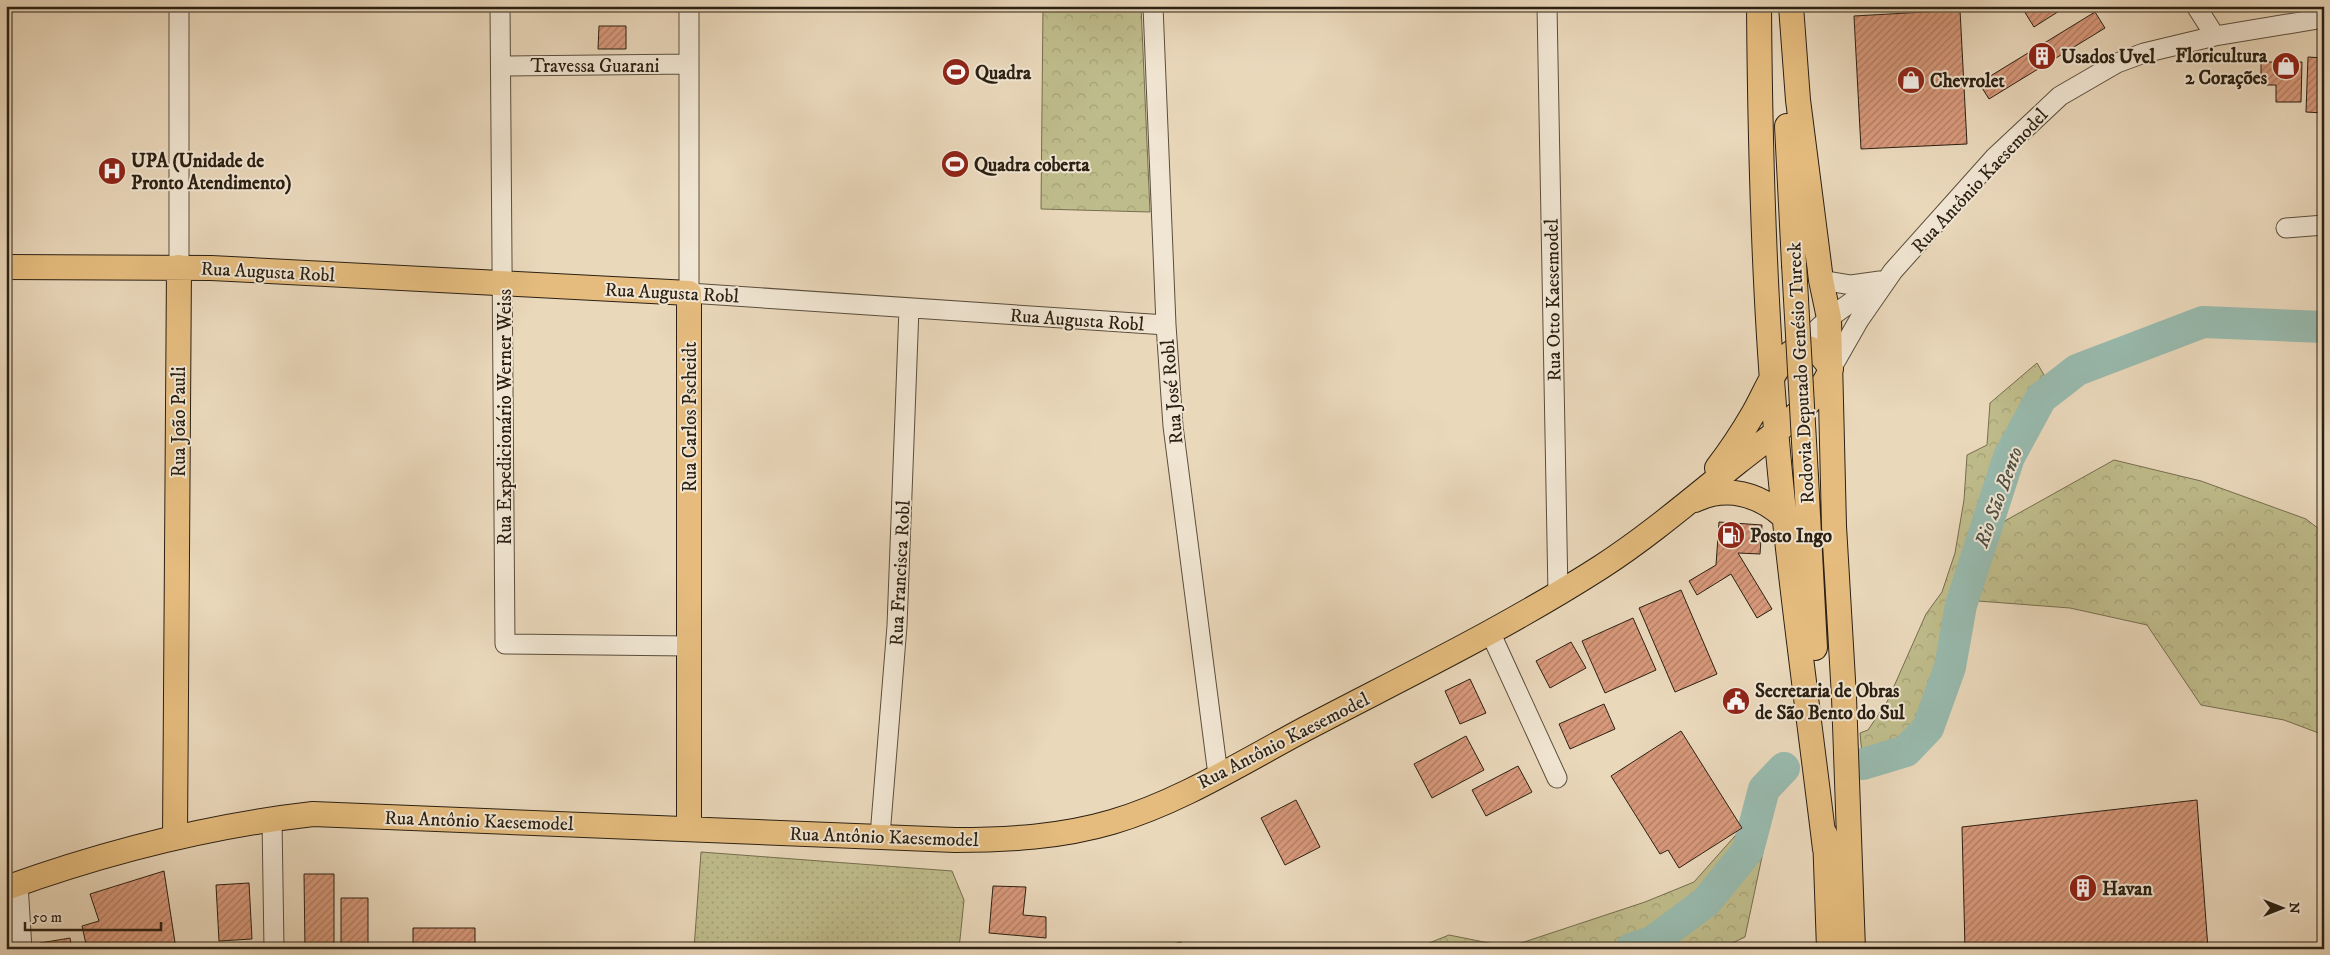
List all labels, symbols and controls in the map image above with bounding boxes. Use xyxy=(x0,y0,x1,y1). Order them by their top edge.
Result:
building icon: Usados Uvel xyxy=(2027,41,2057,71)
place label: Floricultura 2 Corações xyxy=(2175,45,2268,90)
place label: Usados Uvel xyxy=(2061,46,2156,69)
shop icon: Floricultura 2 Corações xyxy=(2271,51,2301,81)
street label: Travessa Guarani xyxy=(530,55,660,78)
sports icon: Quadra xyxy=(941,57,971,87)
place label: Quadra xyxy=(975,62,1032,85)
shop icon: Chevrolet xyxy=(1896,65,1926,95)
place label: Chevrolet xyxy=(1930,70,2006,93)
street label: Rua Antônio Kaesemodel xyxy=(1907,104,2053,258)
sports icon: Quadra coberta xyxy=(940,149,970,179)
place label: UPA (Unidade de Pronto Atendimento) xyxy=(131,150,292,195)
place label: Quadra coberta xyxy=(974,154,1090,177)
hospital icon: UPA (Unidade de Pronto Atendimento) xyxy=(97,156,127,186)
street label: Rua Otto Kaesemodel xyxy=(1541,218,1566,382)
street label: Rodovia Deputado Genésio Tureck xyxy=(1783,241,1820,504)
street label: Rua Augusta Robl xyxy=(200,257,336,288)
street label: Rua Augusta Robl xyxy=(604,278,740,309)
street label: Rua Expedicionário Werner Weiss xyxy=(494,289,517,545)
street label: Rua Augusta Robl xyxy=(1009,304,1145,337)
street label: Rua José Robl xyxy=(1156,338,1189,445)
street label: Rua Carlos Pscheidt xyxy=(679,342,702,492)
street label: Rua João Pauli xyxy=(168,367,191,477)
water label: Rio São Bento xyxy=(1969,444,2029,552)
street label: Rua Francisca Robl xyxy=(885,499,916,646)
fuel station icon: Posto Ingo xyxy=(1716,520,1746,550)
place label: Posto Ingo xyxy=(1750,525,1832,548)
place label: Secretaria de Obras de São Bento do Sul xyxy=(1755,680,1905,725)
public building icon: Secretaria de Obras de São Bento do Sul xyxy=(1721,686,1751,716)
street label: Rua Antônio Kaesemodel xyxy=(1194,688,1374,795)
street label: Rua Antônio Kaesemodel xyxy=(384,807,574,836)
street label: Rua Antônio Kaesemodel xyxy=(789,823,979,852)
building icon: Havan xyxy=(2068,873,2098,903)
place label: Havan xyxy=(2102,878,2153,901)
north arrow xyxy=(2258,882,2308,932)
scale bar xyxy=(25,900,161,932)
text: N xyxy=(2285,902,2303,914)
text: 50 m xyxy=(32,908,62,927)

